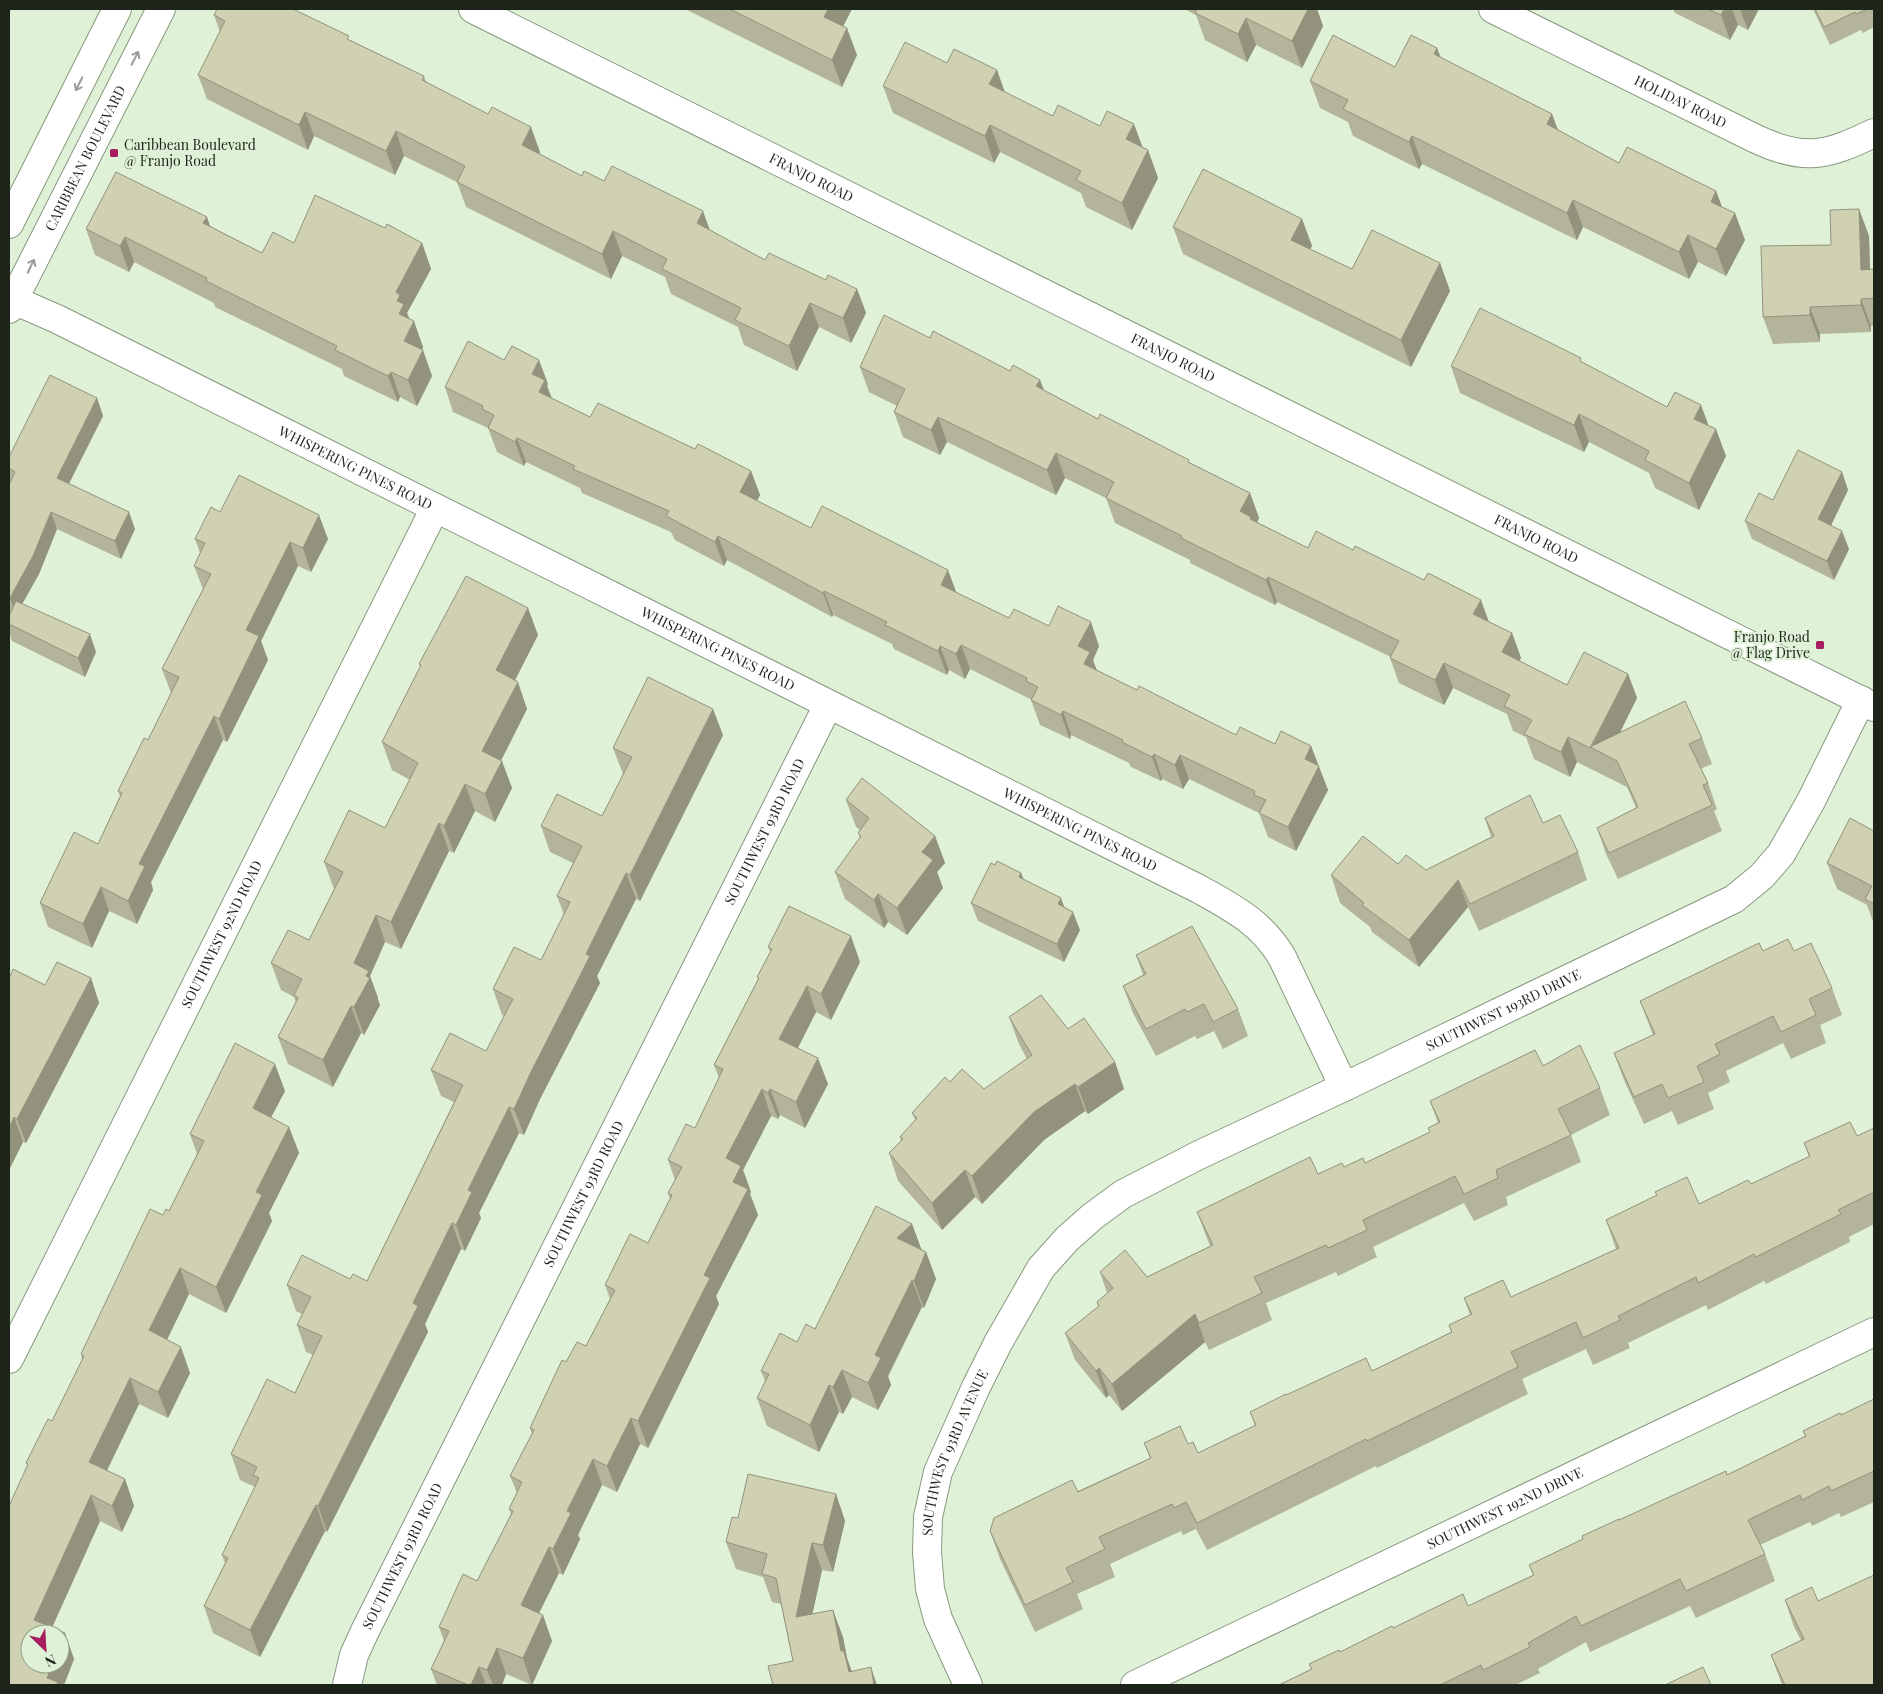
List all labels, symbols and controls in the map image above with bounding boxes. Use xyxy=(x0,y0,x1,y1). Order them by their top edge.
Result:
one-way arrow xyxy=(131,51,140,66)
street label: HOLIDAY ROAD xyxy=(1631,70,1730,132)
one-way arrow xyxy=(74,76,84,91)
street label: CARIBBEAN BOULEVARD xyxy=(40,82,130,234)
place label: Caribbean Boulevard @ Franjo Road xyxy=(124,135,256,170)
marker: Caribbean Boulevard @ Franjo Road xyxy=(108,147,120,159)
street label: FRANJO ROAD xyxy=(766,148,857,206)
one-way arrow xyxy=(26,258,36,273)
street label: FRANJO ROAD xyxy=(1128,328,1218,386)
street label: WHISPERING PINES ROAD xyxy=(275,421,436,514)
street label: FRANJO ROAD xyxy=(1491,509,1582,567)
street label: WHISPERING PINES ROAD xyxy=(637,602,798,695)
place label: Franjo Road @ Flag Drive xyxy=(1730,627,1810,662)
marker: Franjo Road @ Flag Drive xyxy=(1814,639,1826,651)
street label: SOUTHWEST 93RD ROAD xyxy=(720,755,809,908)
street label: WHISPERING PINES ROAD xyxy=(999,782,1161,876)
street label: SOUTHWEST 92ND ROAD xyxy=(176,857,266,1011)
street label: SOUTHWEST 193RD DRIVE xyxy=(1423,964,1584,1055)
street label: SOUTHWEST 93RD ROAD xyxy=(539,1117,628,1270)
street label: SOUTHWEST 93RD AVENUE xyxy=(917,1366,992,1536)
street label: SOUTHWEST 192ND DRIVE xyxy=(1423,1462,1586,1553)
street label: SOUTHWEST 93RD ROAD xyxy=(357,1479,447,1632)
north arrow xyxy=(20,1624,70,1674)
text: N xyxy=(42,1650,59,1672)

